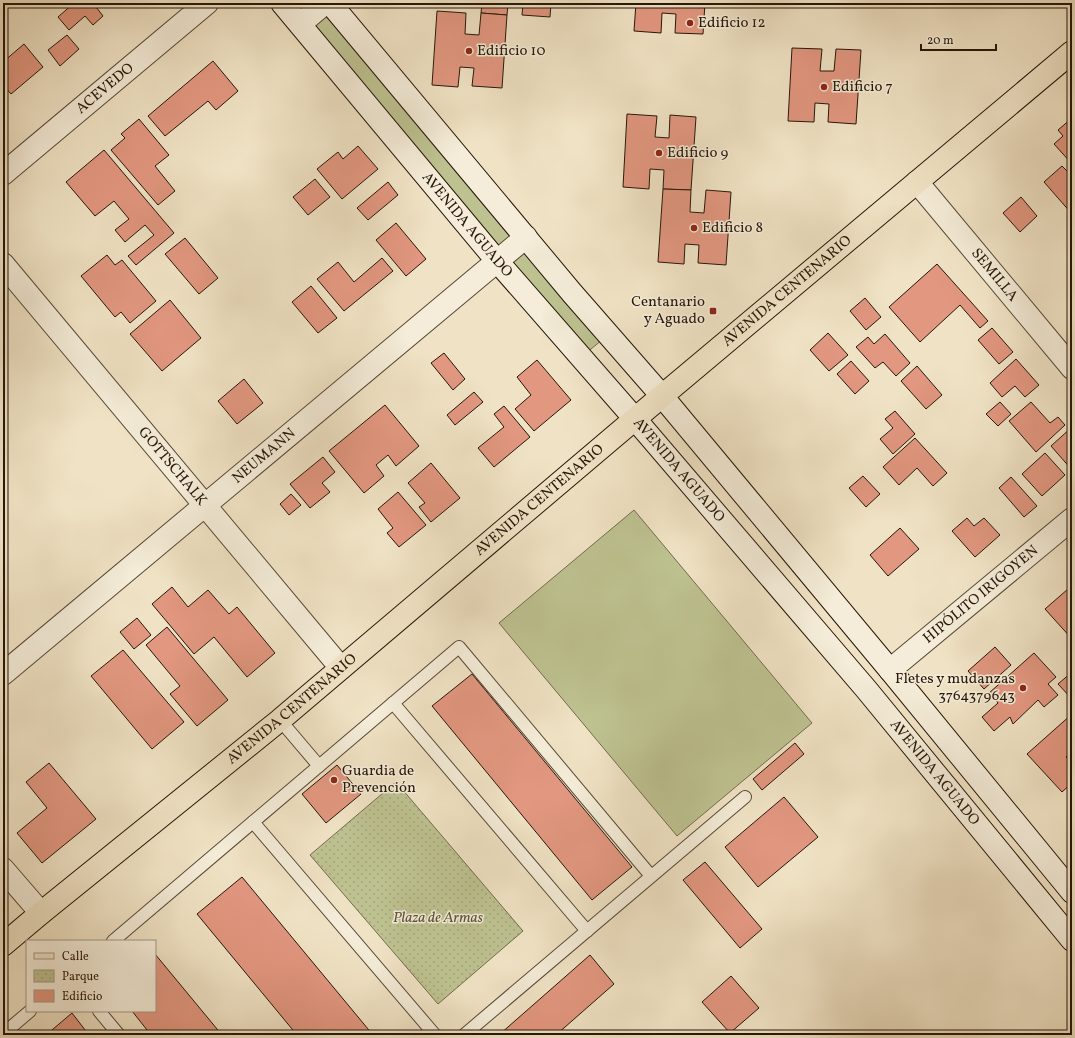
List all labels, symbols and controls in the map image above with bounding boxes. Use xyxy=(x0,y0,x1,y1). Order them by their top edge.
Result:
place label: Edificio 12 xyxy=(698,13,765,34)
marker: Edificio 12 xyxy=(685,18,695,28)
scale bar xyxy=(921,26,996,52)
text: 20 m xyxy=(927,33,954,49)
place label: Edificio 10 xyxy=(477,41,545,62)
marker: Edificio 10 xyxy=(464,46,474,56)
street label: ACEVEDO xyxy=(71,58,139,119)
place label: Edificio 7 xyxy=(832,77,893,98)
marker: Edificio 7 xyxy=(819,82,829,92)
place label: Edificio 9 xyxy=(667,143,729,164)
marker: Edificio 9 xyxy=(654,148,664,158)
street label: AVENIDA AGUADO xyxy=(417,168,517,282)
place label: Edificio 8 xyxy=(702,218,763,239)
marker: Edificio 8 xyxy=(689,223,699,233)
street label: AVENIDA CENTENARIO xyxy=(718,230,856,352)
street label: SEMILLA xyxy=(966,244,1023,307)
place label: Centanario y Aguado xyxy=(631,292,705,330)
marker: Centanario y Aguado xyxy=(708,306,718,316)
street label: AVENIDA AGUADO xyxy=(628,413,730,527)
street label: GOTTSCHALK xyxy=(133,422,212,511)
street label: NEUMANN xyxy=(228,423,300,489)
street label: AVENIDA CENTENARIO xyxy=(470,439,609,561)
street label: HIPÓLITO IRIGOYEN xyxy=(919,541,1043,649)
street label: AVENIDA CENTENARIO xyxy=(222,649,362,769)
place label: Fletes y mudanzas 3764379643 xyxy=(895,669,1015,707)
marker: Fletes y mudanzas 3764379643 xyxy=(1018,683,1028,693)
street label: AVENIDA AGUADO xyxy=(885,715,984,830)
place label: Guardia de Prevención xyxy=(342,761,416,799)
marker: Guardia de Prevención xyxy=(329,775,339,785)
park label: Plaza de Armas xyxy=(393,908,484,929)
legend xyxy=(26,940,156,1012)
text: Calle xyxy=(62,949,89,965)
text: Parque xyxy=(62,969,99,985)
text: Edificio xyxy=(62,989,102,1005)

